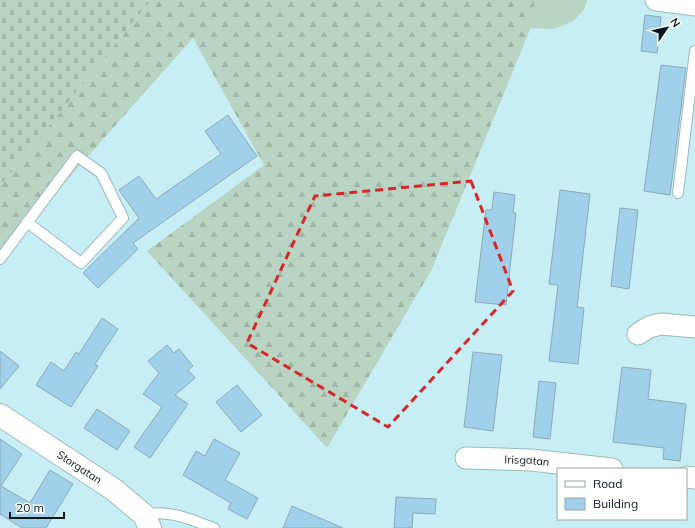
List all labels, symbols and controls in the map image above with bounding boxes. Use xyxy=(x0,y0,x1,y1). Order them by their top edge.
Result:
north arrow xyxy=(647,8,687,48)
text: N xyxy=(667,15,683,30)
street label: Storgatan xyxy=(54,447,105,487)
street label: Irisgatan xyxy=(504,452,550,469)
legend xyxy=(557,468,687,520)
text: Road xyxy=(593,476,622,491)
scale bar xyxy=(10,494,64,520)
text: Building xyxy=(593,496,638,511)
text: 20 m xyxy=(16,500,44,515)

